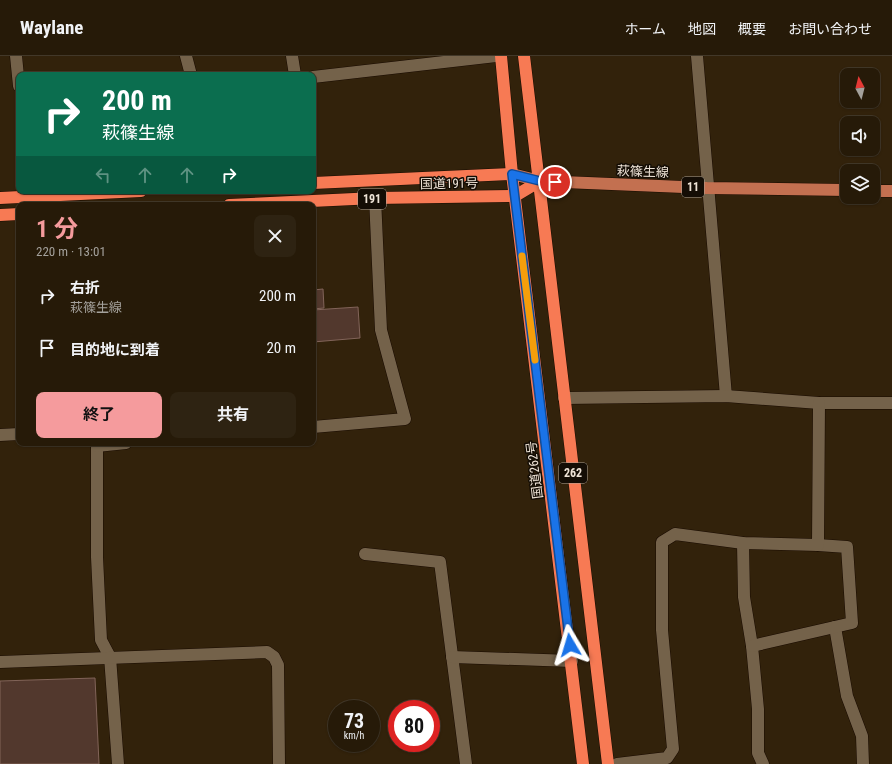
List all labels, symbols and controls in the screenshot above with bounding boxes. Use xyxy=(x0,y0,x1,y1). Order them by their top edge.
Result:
text: Waylane xyxy=(20,16,83,39)
text: ホーム xyxy=(624,21,666,37)
text: 地図 xyxy=(688,21,716,37)
text: 概要 xyxy=(738,21,766,37)
text: お問い合わせ xyxy=(788,21,872,37)
north arrow xyxy=(840,68,880,108)
map controls xyxy=(840,68,880,204)
text: 200 m xyxy=(102,84,172,117)
icon: right xyxy=(36,88,88,140)
button: sound xyxy=(840,116,880,156)
text: 萩篠生線 xyxy=(102,122,174,143)
street label: 萩篠生線 xyxy=(617,163,669,180)
icon: left xyxy=(92,164,114,186)
icon: ahead xyxy=(134,164,156,186)
icon: ahead xyxy=(176,164,198,186)
icon: right xyxy=(218,164,240,186)
button: layers xyxy=(840,164,880,204)
pin xyxy=(538,165,572,199)
icon: arrive xyxy=(544,171,566,193)
street label: 国道191号 xyxy=(420,175,478,192)
road number: 11 xyxy=(682,177,704,197)
road number: 191 xyxy=(358,189,386,209)
text: 1 分 xyxy=(36,215,78,243)
button: close xyxy=(254,215,296,257)
text: 220 m · 13:01 xyxy=(36,244,106,259)
text: 右折 xyxy=(70,279,100,297)
icon: right xyxy=(36,285,58,307)
text: 200 m xyxy=(259,287,296,305)
text: 萩篠生線 xyxy=(70,300,122,315)
icon: arrive xyxy=(36,337,58,359)
text: 20 m xyxy=(266,339,296,357)
text: 目的地に到着 xyxy=(70,341,160,359)
button: 終了 xyxy=(36,392,162,438)
button: 共有 xyxy=(170,392,296,438)
street label: 国道262号 xyxy=(524,440,545,500)
road number: 262 xyxy=(559,463,587,483)
position arrow xyxy=(549,624,591,666)
speed limit sign: 80 xyxy=(388,700,440,752)
text: 73 xyxy=(344,709,364,733)
text: km/h xyxy=(344,730,364,741)

